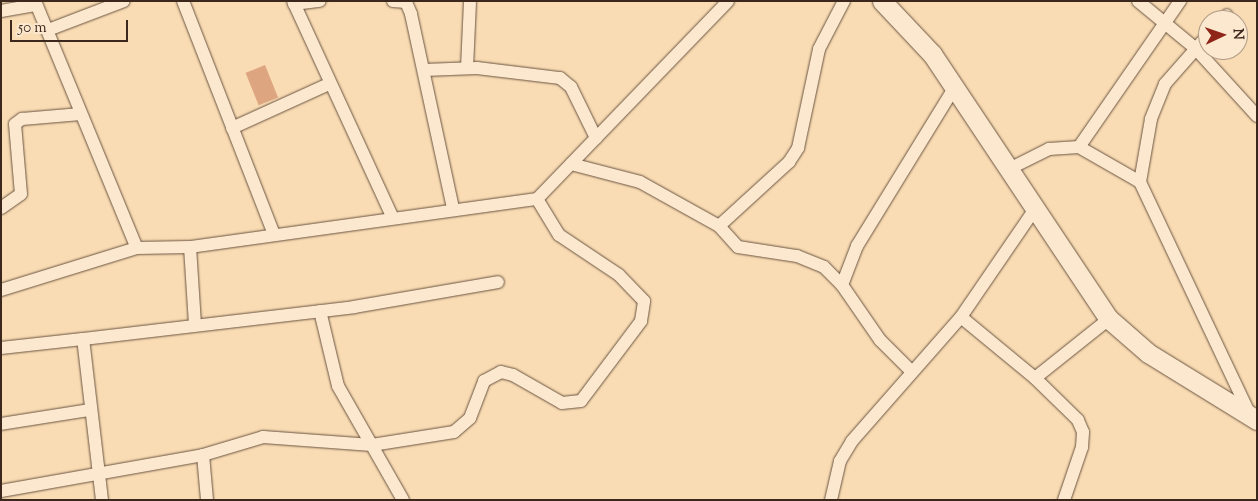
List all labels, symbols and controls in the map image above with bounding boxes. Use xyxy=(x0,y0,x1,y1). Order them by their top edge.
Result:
scale bar xyxy=(12,10,130,42)
north arrow xyxy=(1198,10,1248,60)
text: 50 m xyxy=(18,18,47,39)
text: N xyxy=(1227,28,1247,40)

